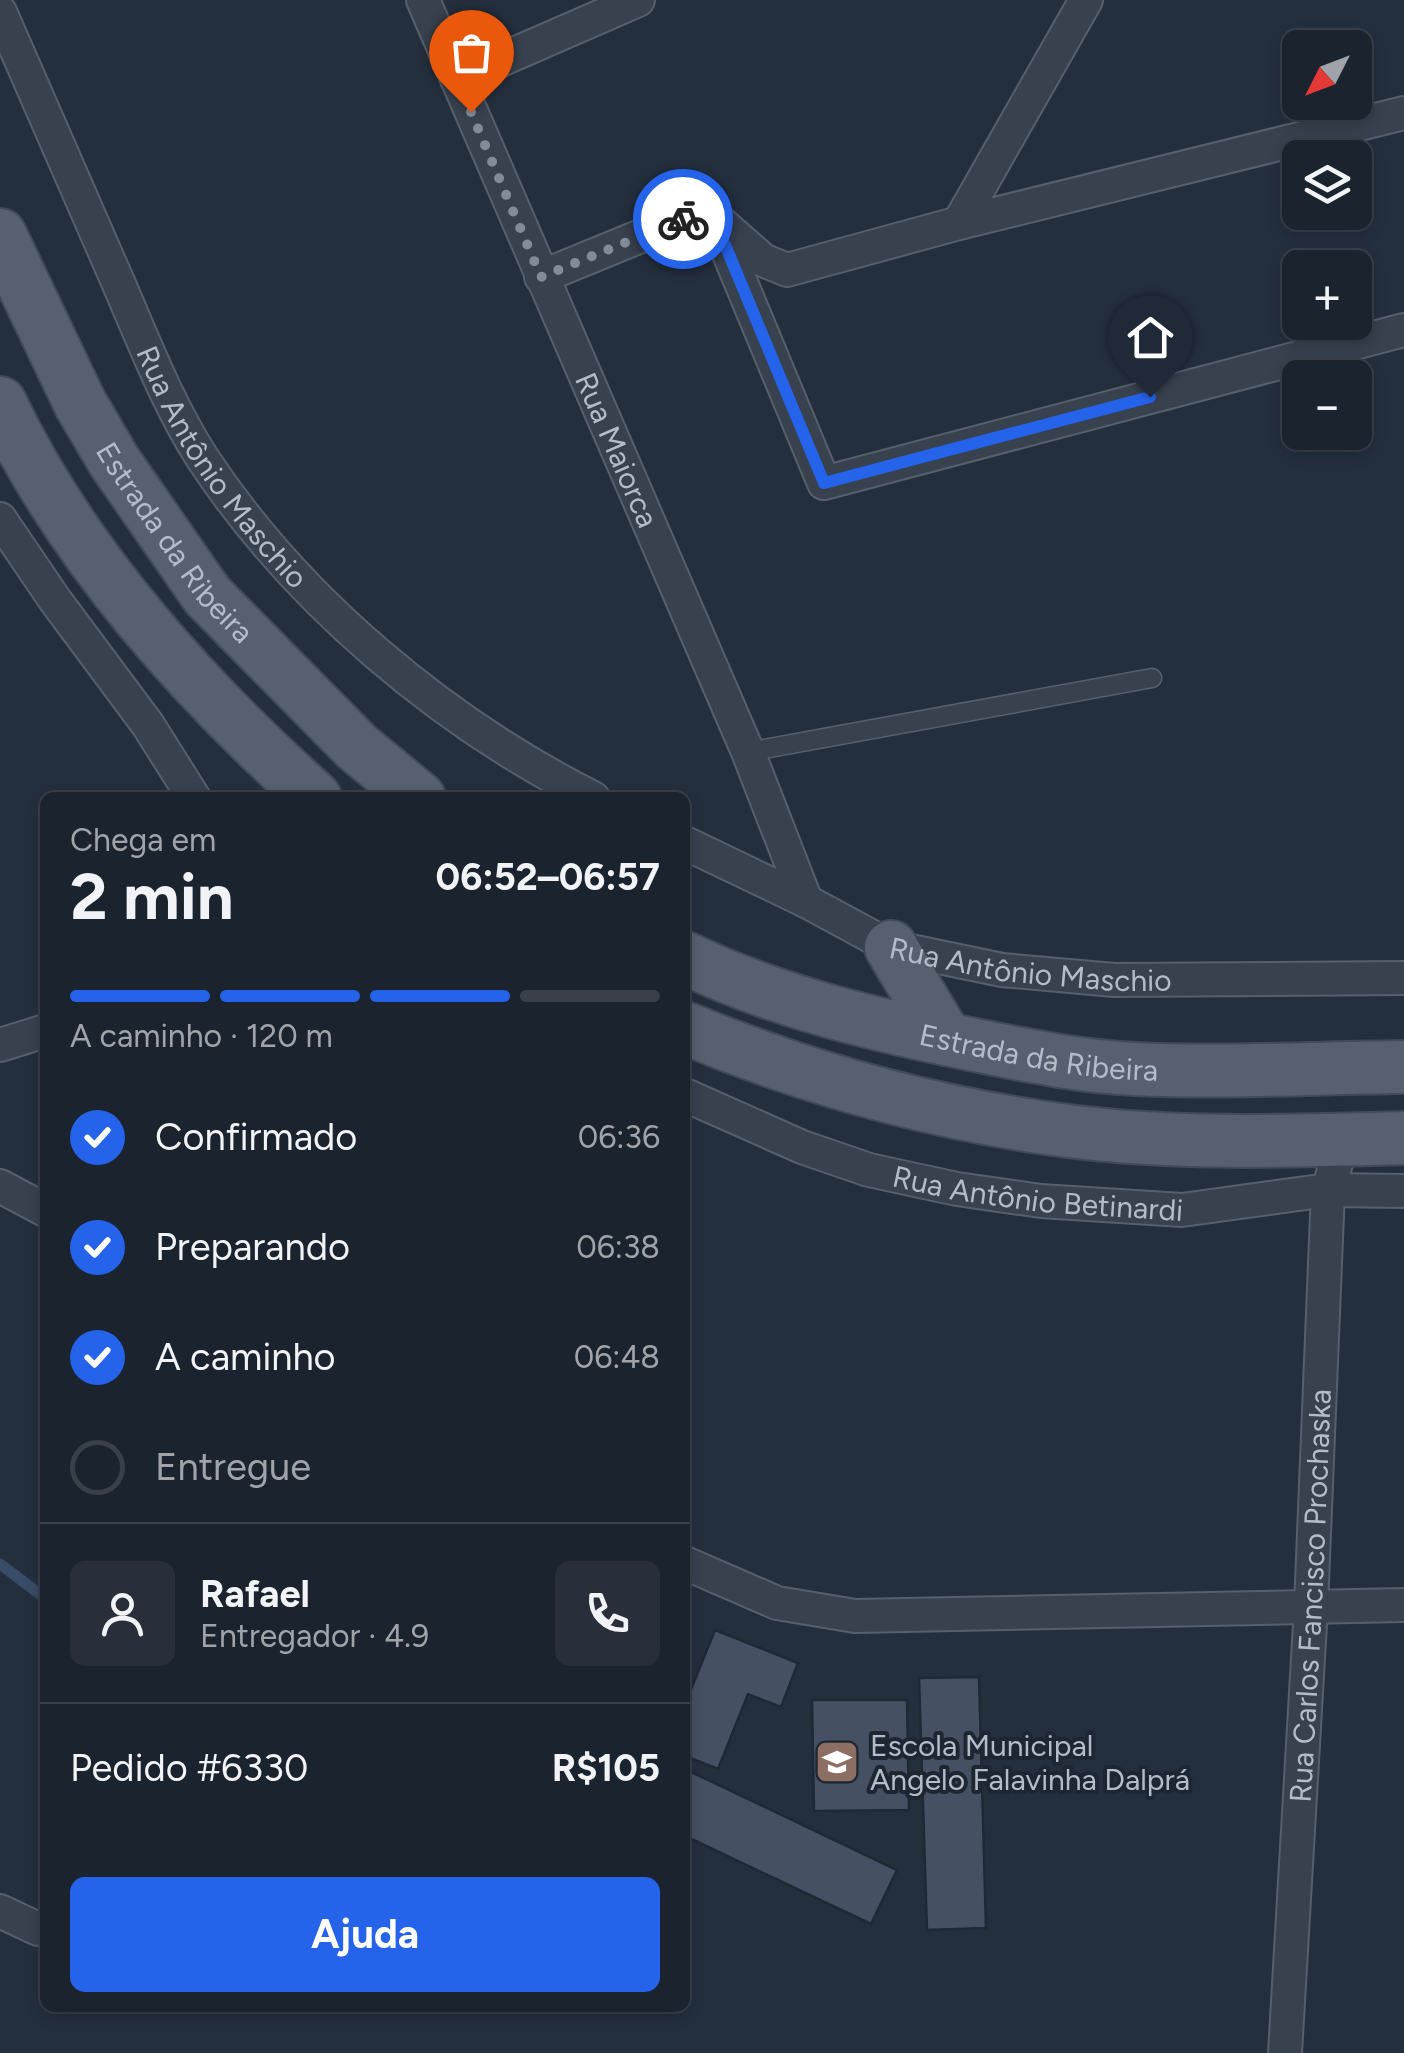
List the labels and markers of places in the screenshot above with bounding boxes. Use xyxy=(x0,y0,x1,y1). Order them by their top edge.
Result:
pin xyxy=(429,10,514,113)
pin xyxy=(1108,295,1193,398)
place label: Escola Municipal Angelo Falavinha Dalprá xyxy=(870,1727,1190,1798)
school or university icon: Escola Municipal Angelo Falavinha Dalprá xyxy=(814,1739,860,1785)

